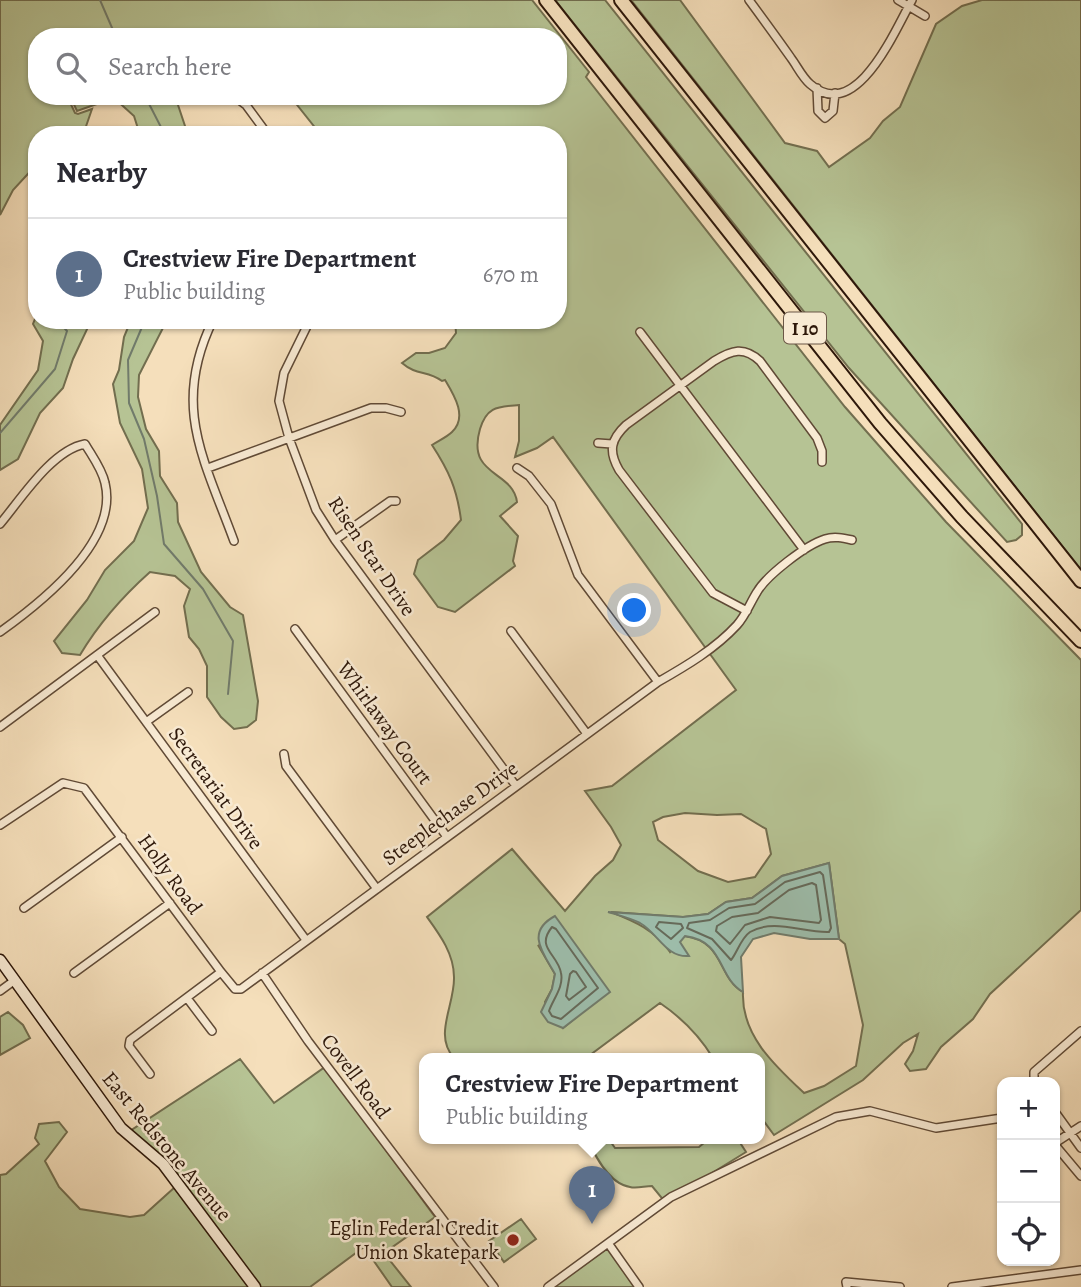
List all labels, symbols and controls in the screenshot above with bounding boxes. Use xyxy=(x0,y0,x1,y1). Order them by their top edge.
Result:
search box xyxy=(28,28,567,105)
icon: search xyxy=(52,48,90,86)
text: Search here xyxy=(108,49,232,84)
text: Nearby xyxy=(56,152,147,192)
text: Crestview Fire Department xyxy=(123,241,416,276)
text: 1 xyxy=(75,259,83,290)
text: 670 m xyxy=(483,259,539,290)
text: Public building xyxy=(123,276,265,307)
road number: I 10 xyxy=(784,312,826,344)
street label: Risen Star Drive xyxy=(321,490,423,622)
your location xyxy=(617,593,651,627)
street label: Whirlaway Court xyxy=(330,655,439,790)
street label: Secretariat Drive xyxy=(162,721,270,855)
street label: Steeplechase Drive xyxy=(376,754,524,872)
street label: Holly Road xyxy=(131,828,209,921)
street label: Covell Road xyxy=(315,1028,398,1125)
popup xyxy=(419,1053,765,1144)
street label: East Redstone Avenue xyxy=(96,1065,238,1227)
text: Crestview Fire Department xyxy=(445,1066,739,1101)
map controls xyxy=(997,1077,1060,1266)
button: + xyxy=(997,1077,1060,1140)
text: Public building xyxy=(445,1101,588,1132)
button: − xyxy=(997,1140,1060,1203)
pin: 1 xyxy=(569,1166,615,1224)
button: locate xyxy=(997,1203,1060,1266)
place label: Eglin Federal Credit Union Skatepark xyxy=(329,1214,500,1266)
marker: Eglin Federal Credit Union Skatepark xyxy=(505,1232,521,1248)

